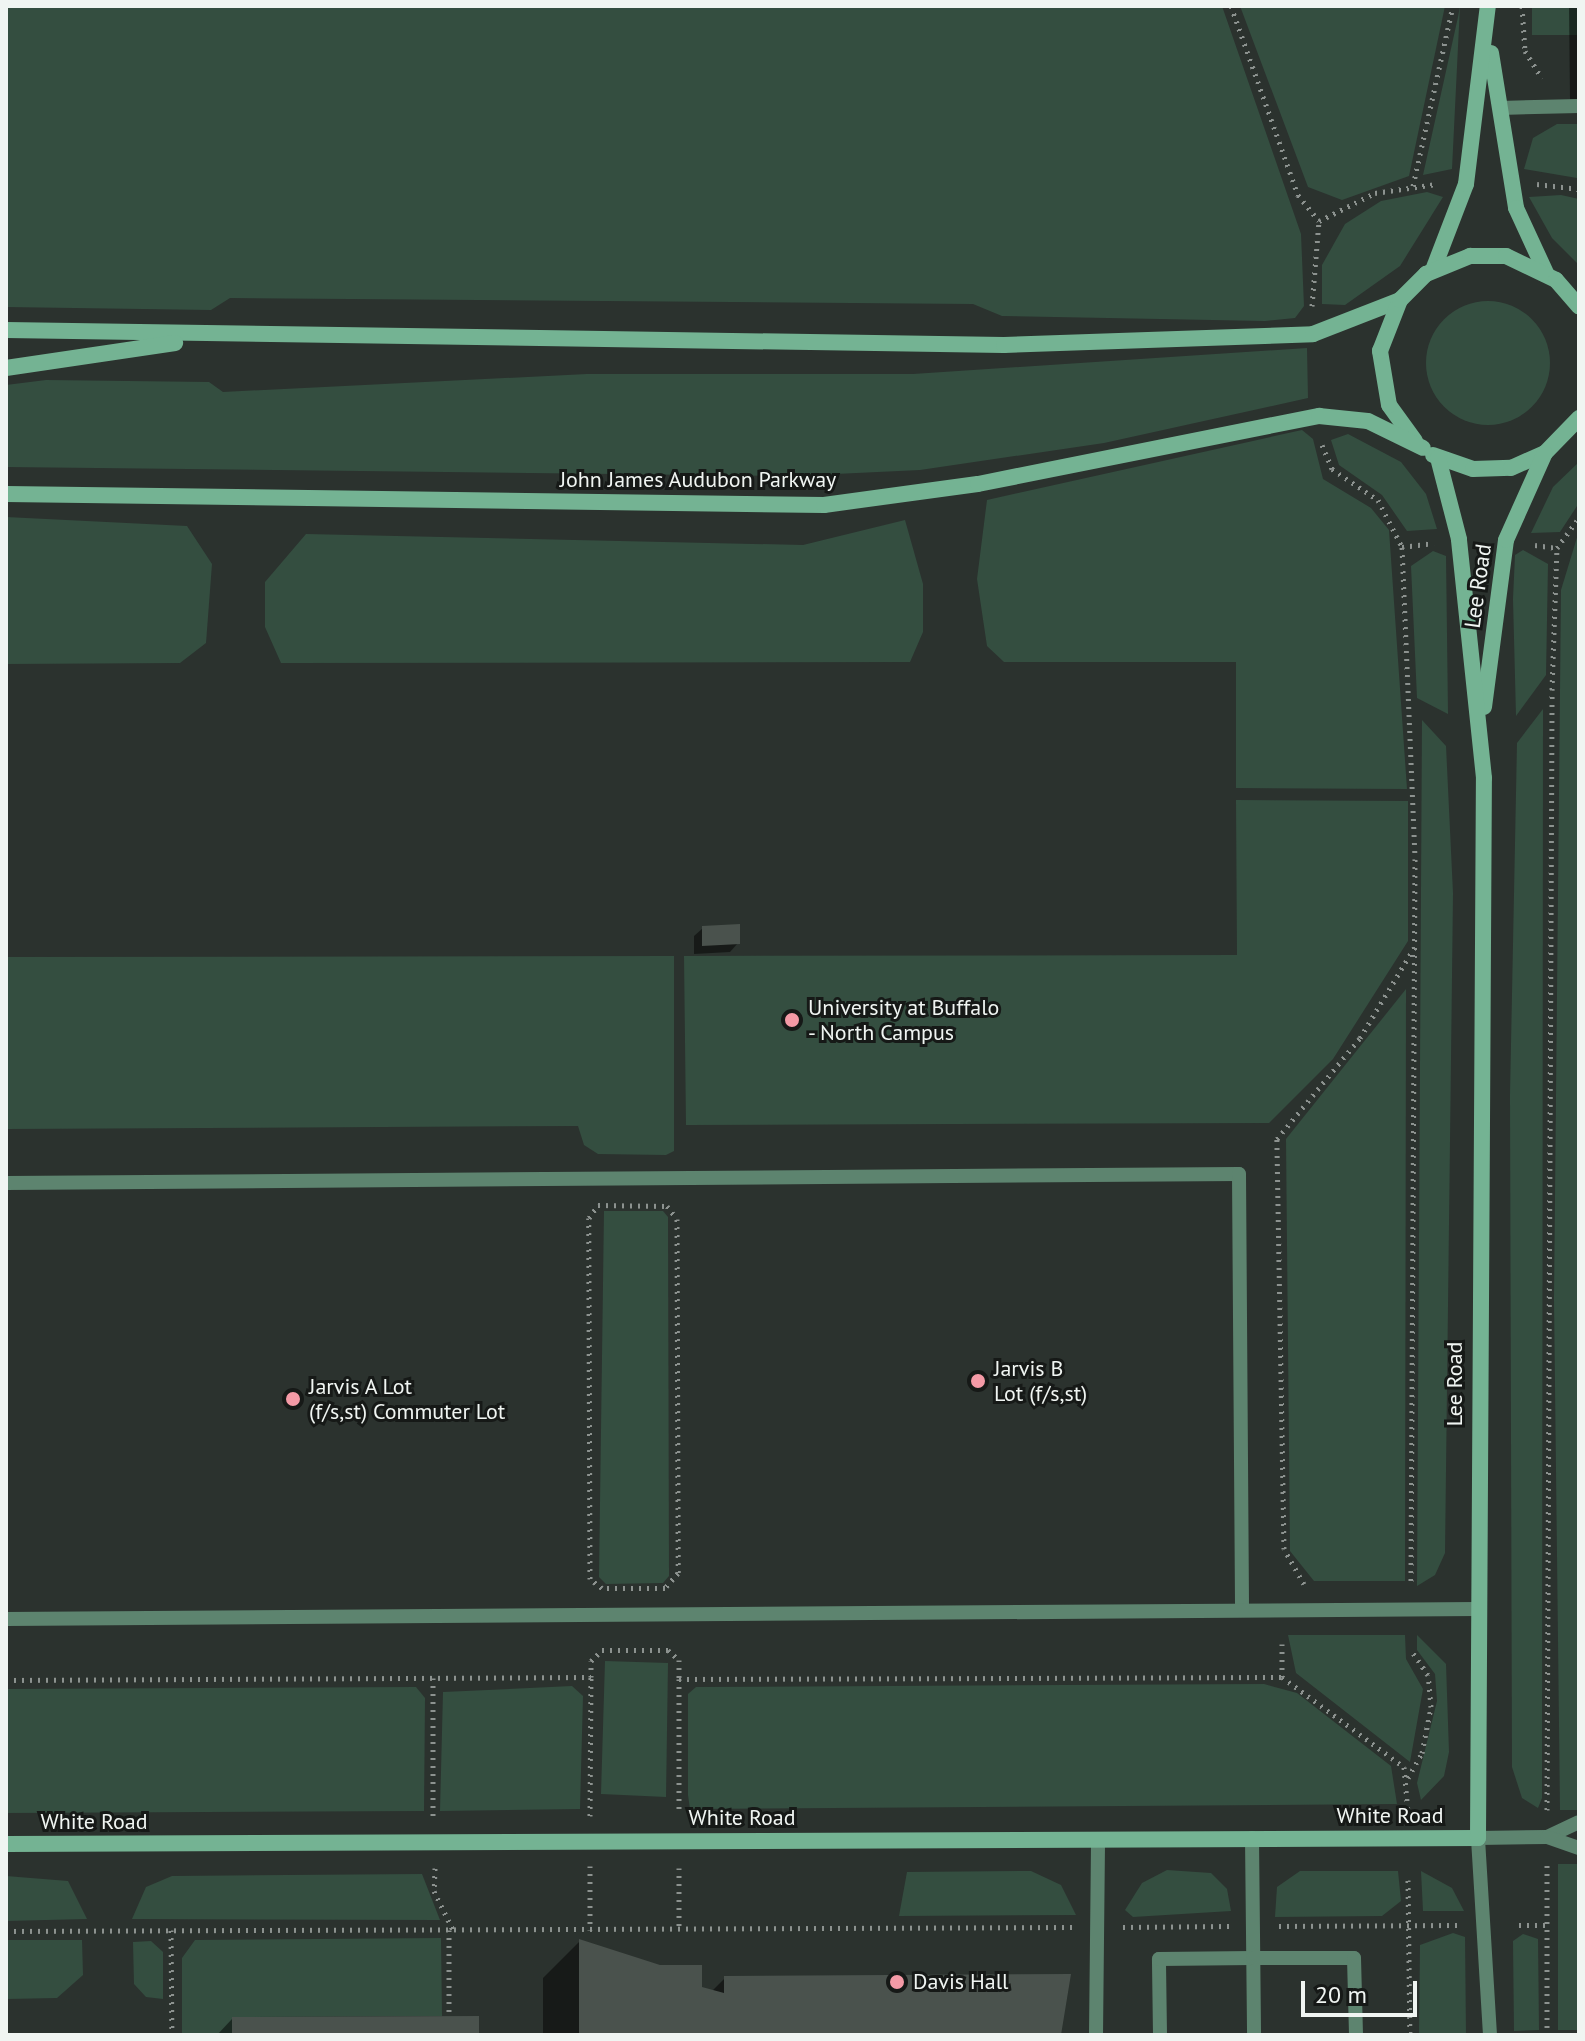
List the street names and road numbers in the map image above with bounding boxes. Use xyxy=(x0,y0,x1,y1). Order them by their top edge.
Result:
street label: John James Audubon Parkway xyxy=(559,467,837,493)
street label: Lee Road xyxy=(1459,542,1497,630)
street label: Lee Road xyxy=(1442,1342,1468,1426)
street label: White Road xyxy=(1337,1803,1443,1829)
street label: White Road xyxy=(689,1805,795,1831)
street label: White Road xyxy=(41,1809,147,1835)

